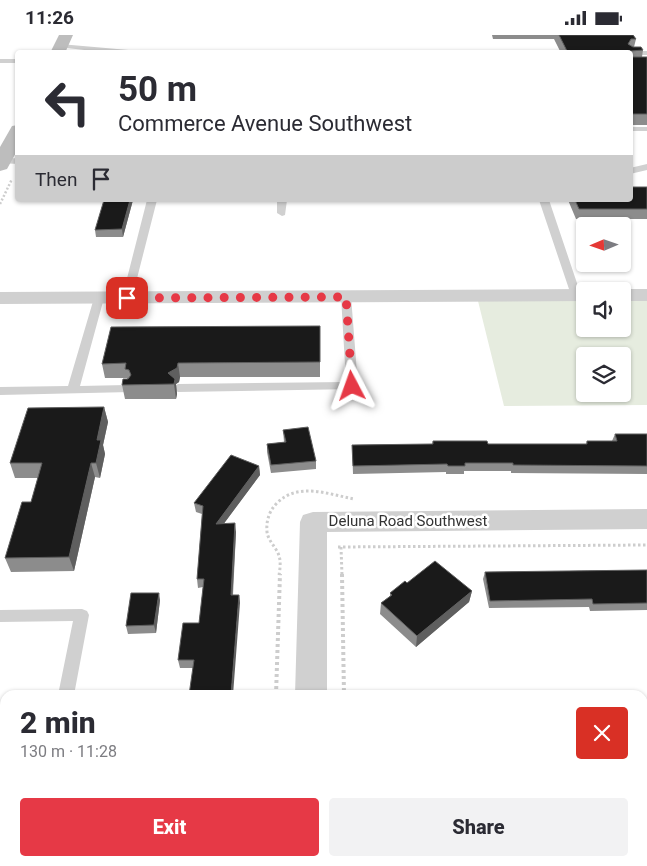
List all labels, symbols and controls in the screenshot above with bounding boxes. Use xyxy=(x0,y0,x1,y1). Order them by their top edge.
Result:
text: 11:26 xyxy=(25,6,74,29)
text: 50 m xyxy=(118,69,197,110)
icon: left xyxy=(35,70,100,135)
text: Commerce Avenue Southwest xyxy=(118,111,412,136)
icon: arrive xyxy=(87,165,115,193)
text: Then xyxy=(35,168,77,191)
north arrow xyxy=(576,217,631,273)
map controls xyxy=(576,217,631,402)
pin xyxy=(106,277,148,319)
button: sound xyxy=(576,282,631,337)
icon: arrive xyxy=(113,284,141,312)
button: layers xyxy=(576,347,631,402)
position arrow xyxy=(325,359,377,411)
street label: Deluna Road Southwest xyxy=(329,512,487,530)
text: 2 min xyxy=(20,705,96,740)
button: close xyxy=(576,707,628,759)
text: 130 m · 11:28 xyxy=(20,742,117,761)
button: Exit xyxy=(20,798,319,856)
button: Share xyxy=(329,798,628,856)

